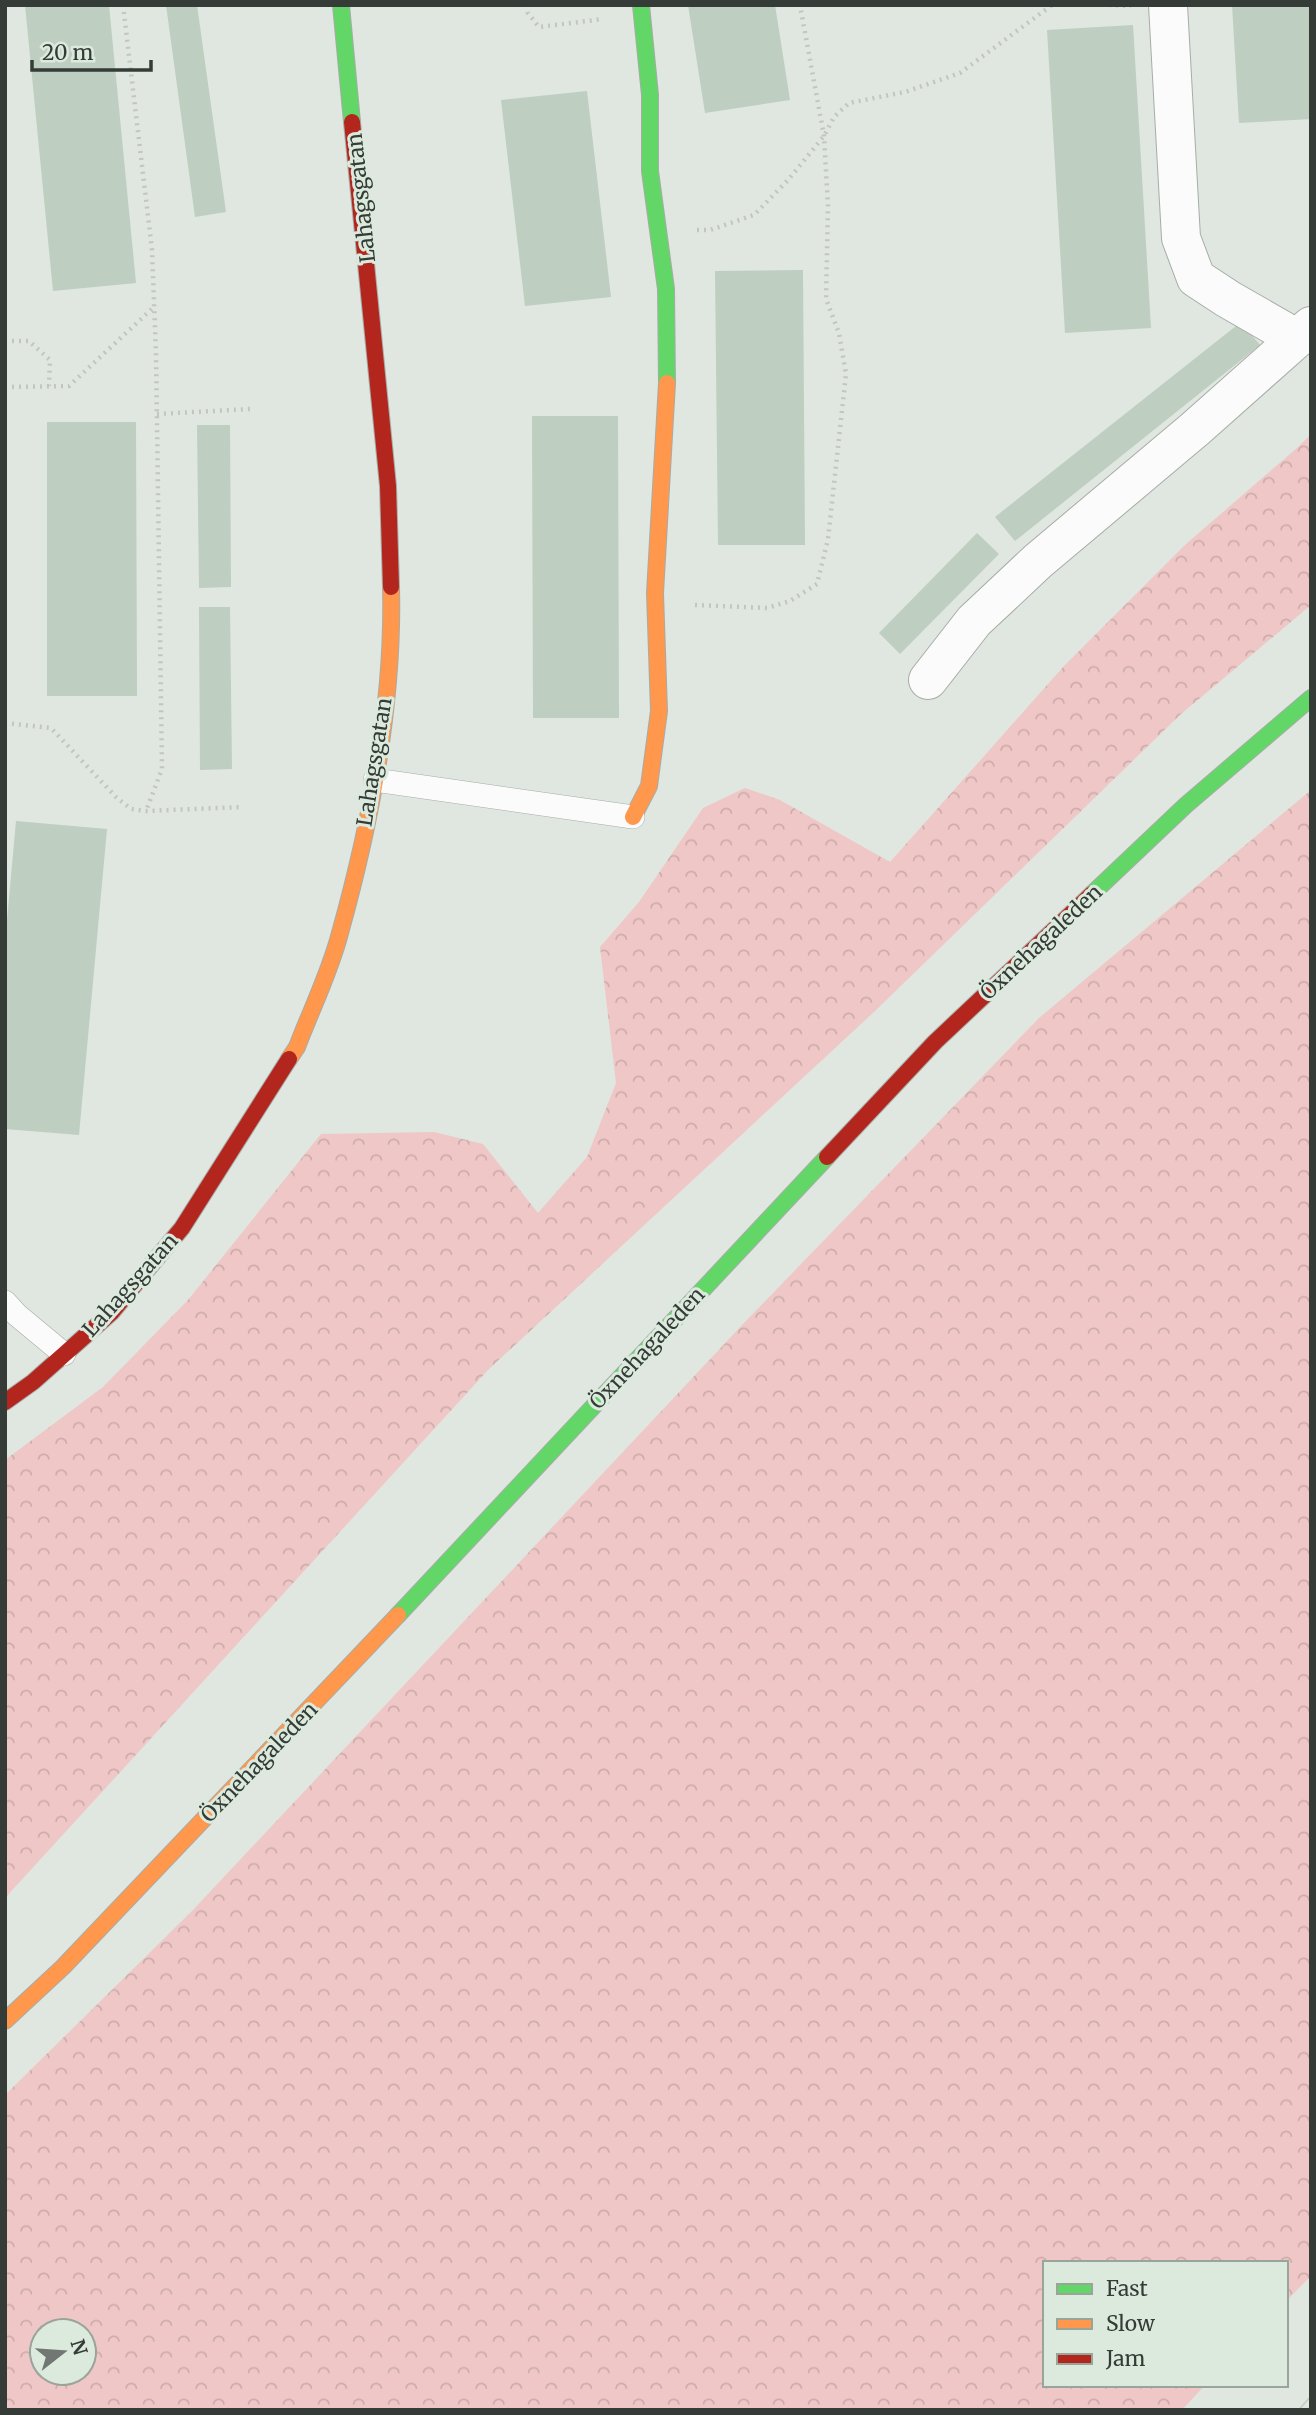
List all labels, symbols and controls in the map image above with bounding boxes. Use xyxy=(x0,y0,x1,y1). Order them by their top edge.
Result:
scale bar xyxy=(32,28,150,72)
text: 20 m xyxy=(42,39,94,66)
street label: Lahagsgatan xyxy=(341,132,381,264)
street label: Lahagsgatan xyxy=(351,696,398,828)
street label: Öxnehagaleden xyxy=(974,878,1108,1005)
street label: Lahagsgatan xyxy=(76,1228,184,1342)
street label: Öxnehagaleden xyxy=(584,1281,711,1415)
street label: Öxnehagaleden xyxy=(195,1696,323,1828)
legend xyxy=(1043,2261,1288,2387)
text: Fast xyxy=(1106,2275,1148,2302)
text: Slow xyxy=(1106,2310,1155,2337)
north arrow xyxy=(28,2317,98,2387)
text: N xyxy=(66,2336,93,2358)
text: Jam xyxy=(1105,2345,1145,2372)

